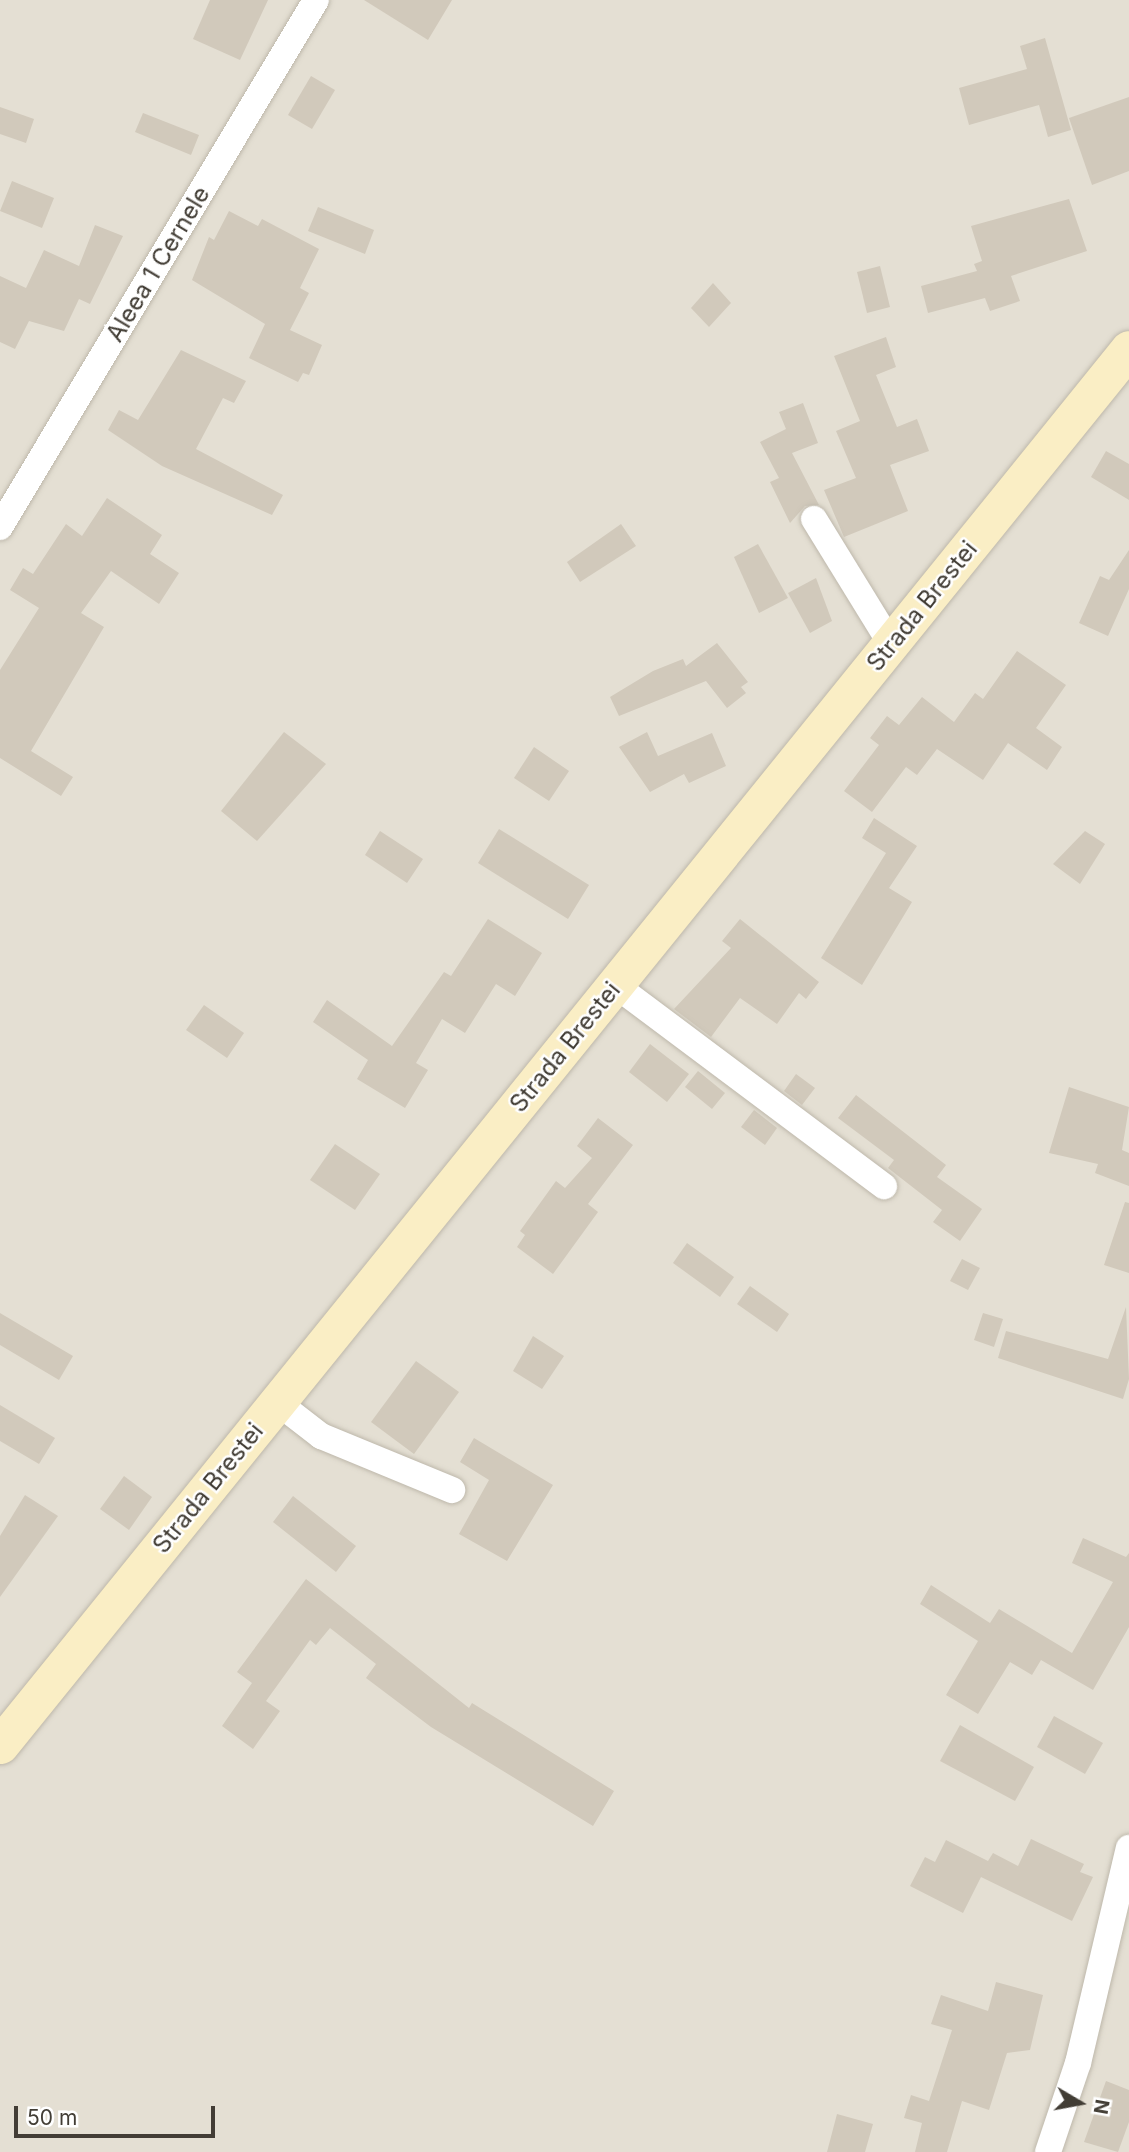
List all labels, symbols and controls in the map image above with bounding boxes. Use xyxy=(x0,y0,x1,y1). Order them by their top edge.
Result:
street label: Aleea 1 Cernele xyxy=(100,181,216,347)
street label: Strada Brestei xyxy=(861,535,983,677)
street label: Strada Brestei xyxy=(504,976,626,1118)
street label: Strada Brestei xyxy=(147,1417,269,1559)
north arrow xyxy=(1045,2068,1115,2138)
scale bar xyxy=(18,2092,219,2136)
text: N xyxy=(1089,2098,1114,2116)
text: 50 m xyxy=(27,2105,77,2130)

